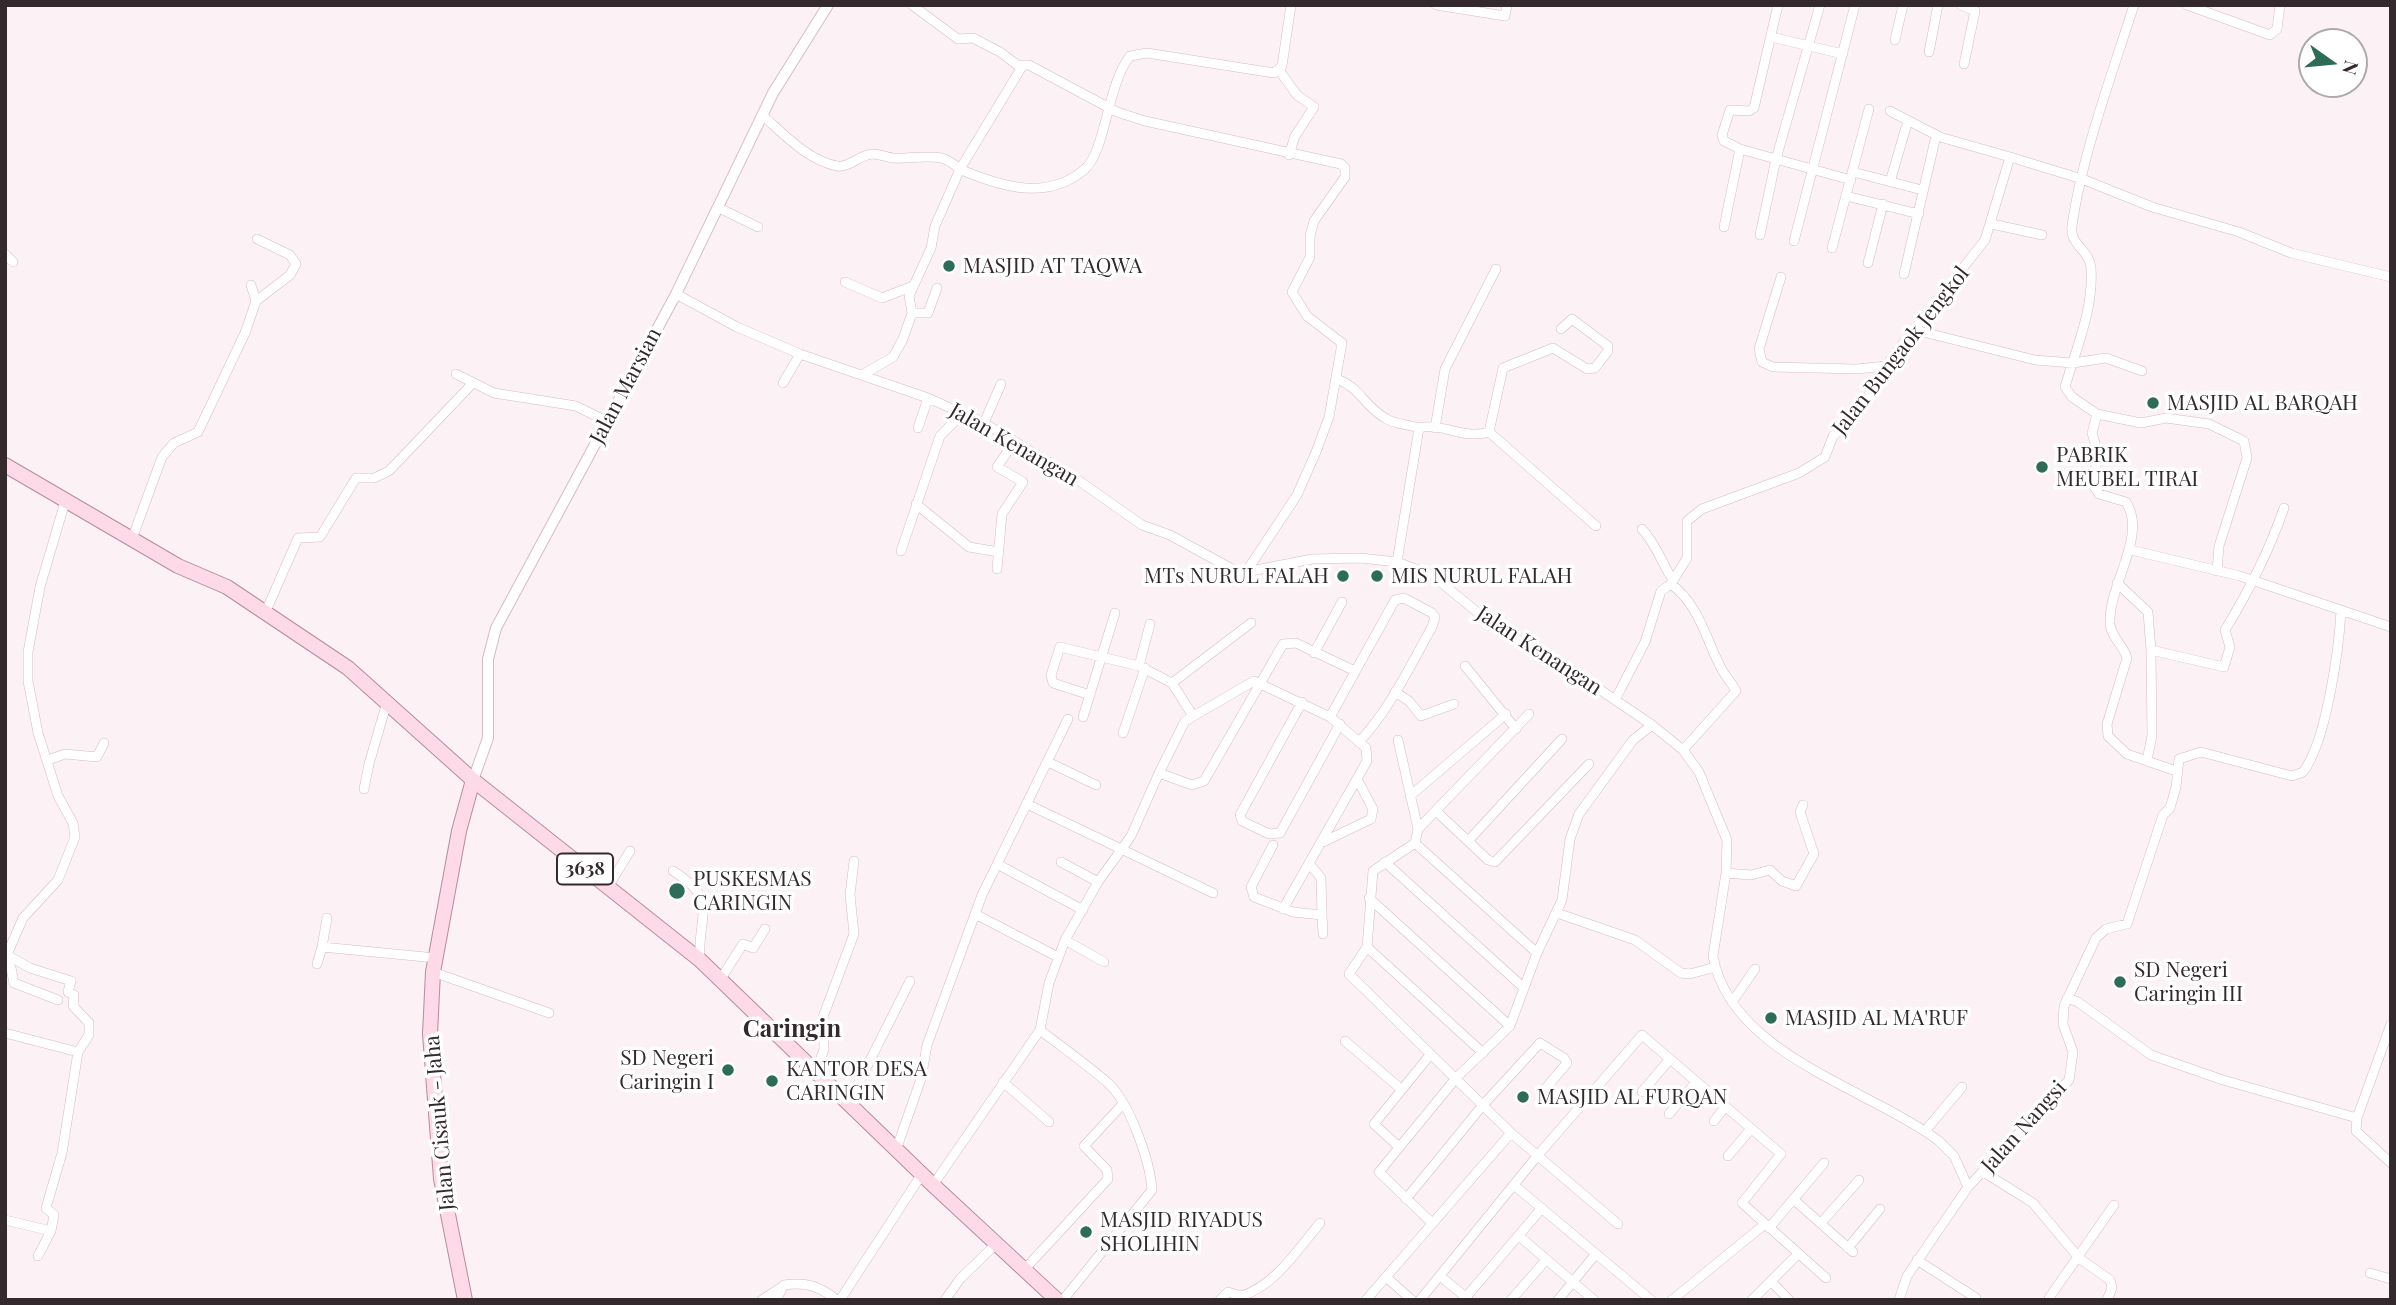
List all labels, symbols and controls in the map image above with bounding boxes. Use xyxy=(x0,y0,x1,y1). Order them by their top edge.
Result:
north arrow xyxy=(2298,28,2368,98)
text: N xyxy=(2337,58,2366,78)
place label: MASJID AT TAQWA xyxy=(963,253,1142,279)
marker: MASJID AT TAQWA xyxy=(941,258,957,274)
street label: Jalan Bungaok Jengkol xyxy=(1827,262,1975,440)
street label: Jalan Marsian xyxy=(585,324,667,448)
place label: MASJID AL BARQAH xyxy=(2167,390,2358,416)
marker: MASJID AL BARQAH xyxy=(2145,395,2161,411)
street label: Jalan Kenangan xyxy=(945,398,1083,492)
place label: PABRIK MEUBEL TIRAI xyxy=(2056,442,2198,492)
marker: PABRIK MEUBEL TIRAI xyxy=(2034,459,2050,475)
place label: MTs NURUL FALAH xyxy=(1144,563,1329,589)
place label: MIS NURUL FALAH xyxy=(1391,563,1572,589)
marker: MTs NURUL FALAH xyxy=(1335,568,1351,584)
marker: MIS NURUL FALAH xyxy=(1369,568,1385,584)
street label: Jalan Kenangan xyxy=(1471,601,1607,701)
road number: 3638 xyxy=(557,854,613,884)
place label: PUSKESMAS CARINGIN xyxy=(693,866,812,916)
marker: PUSKESMAS CARINGIN xyxy=(667,881,687,901)
place label: SD Negeri Caringin III xyxy=(2134,957,2243,1007)
marker: SD Negeri Caringin III xyxy=(2112,974,2128,990)
place label: MASJID AL MA'RUF xyxy=(1785,1005,1968,1031)
marker: MASJID AL MA'RUF xyxy=(1763,1010,1779,1026)
district label: Caringin xyxy=(743,1016,841,1044)
street label: Jalan Cisauk - Jaha xyxy=(420,1034,460,1212)
place label: SD Negeri Caringin I xyxy=(619,1045,714,1095)
place label: KANTOR DESA CARINGIN xyxy=(786,1056,927,1106)
marker: SD Negeri Caringin I xyxy=(720,1062,736,1078)
marker: KANTOR DESA CARINGIN xyxy=(764,1073,780,1089)
street label: Jalan Nangsi xyxy=(1976,1076,2072,1178)
place label: MASJID AL FURQAN xyxy=(1537,1084,1727,1110)
marker: MASJID AL FURQAN xyxy=(1515,1089,1531,1105)
place label: MASJID RIYADUS SHOLIHIN xyxy=(1100,1207,1263,1257)
marker: MASJID RIYADUS SHOLIHIN xyxy=(1078,1224,1094,1240)

